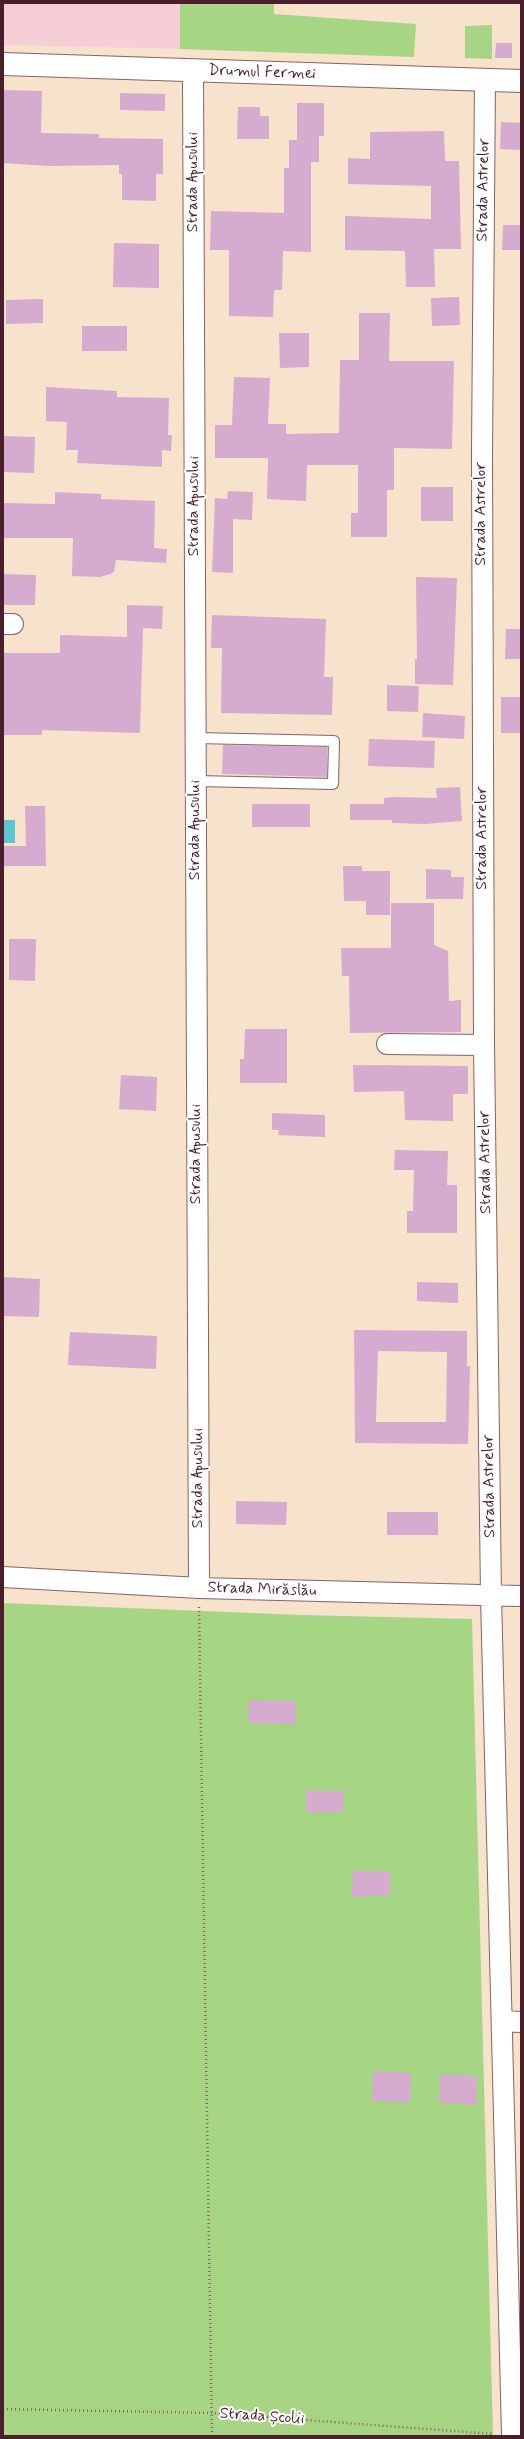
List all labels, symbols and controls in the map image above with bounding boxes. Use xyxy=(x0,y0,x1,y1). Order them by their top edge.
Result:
street label: Drumul Fermei xyxy=(208,62,316,84)
street label: Strada Apusului xyxy=(184,132,204,232)
street label: Strada Astrelor xyxy=(473,138,495,242)
street label: Strada Apusului xyxy=(185,456,205,556)
street label: Strada Astrelor xyxy=(472,462,492,566)
street label: Strada Apusului xyxy=(186,780,206,880)
street label: Strada Astrelor xyxy=(473,786,493,890)
street label: Strada Apusului xyxy=(187,1104,207,1204)
street label: Strada Astrelor xyxy=(475,1110,497,1214)
street label: Strada Apusului xyxy=(189,1428,209,1528)
street label: Strada Astrelor xyxy=(479,1434,501,1538)
street label: Strada Mirăslău xyxy=(207,1579,317,1601)
street label: Strada Școlii xyxy=(219,2404,305,2430)

